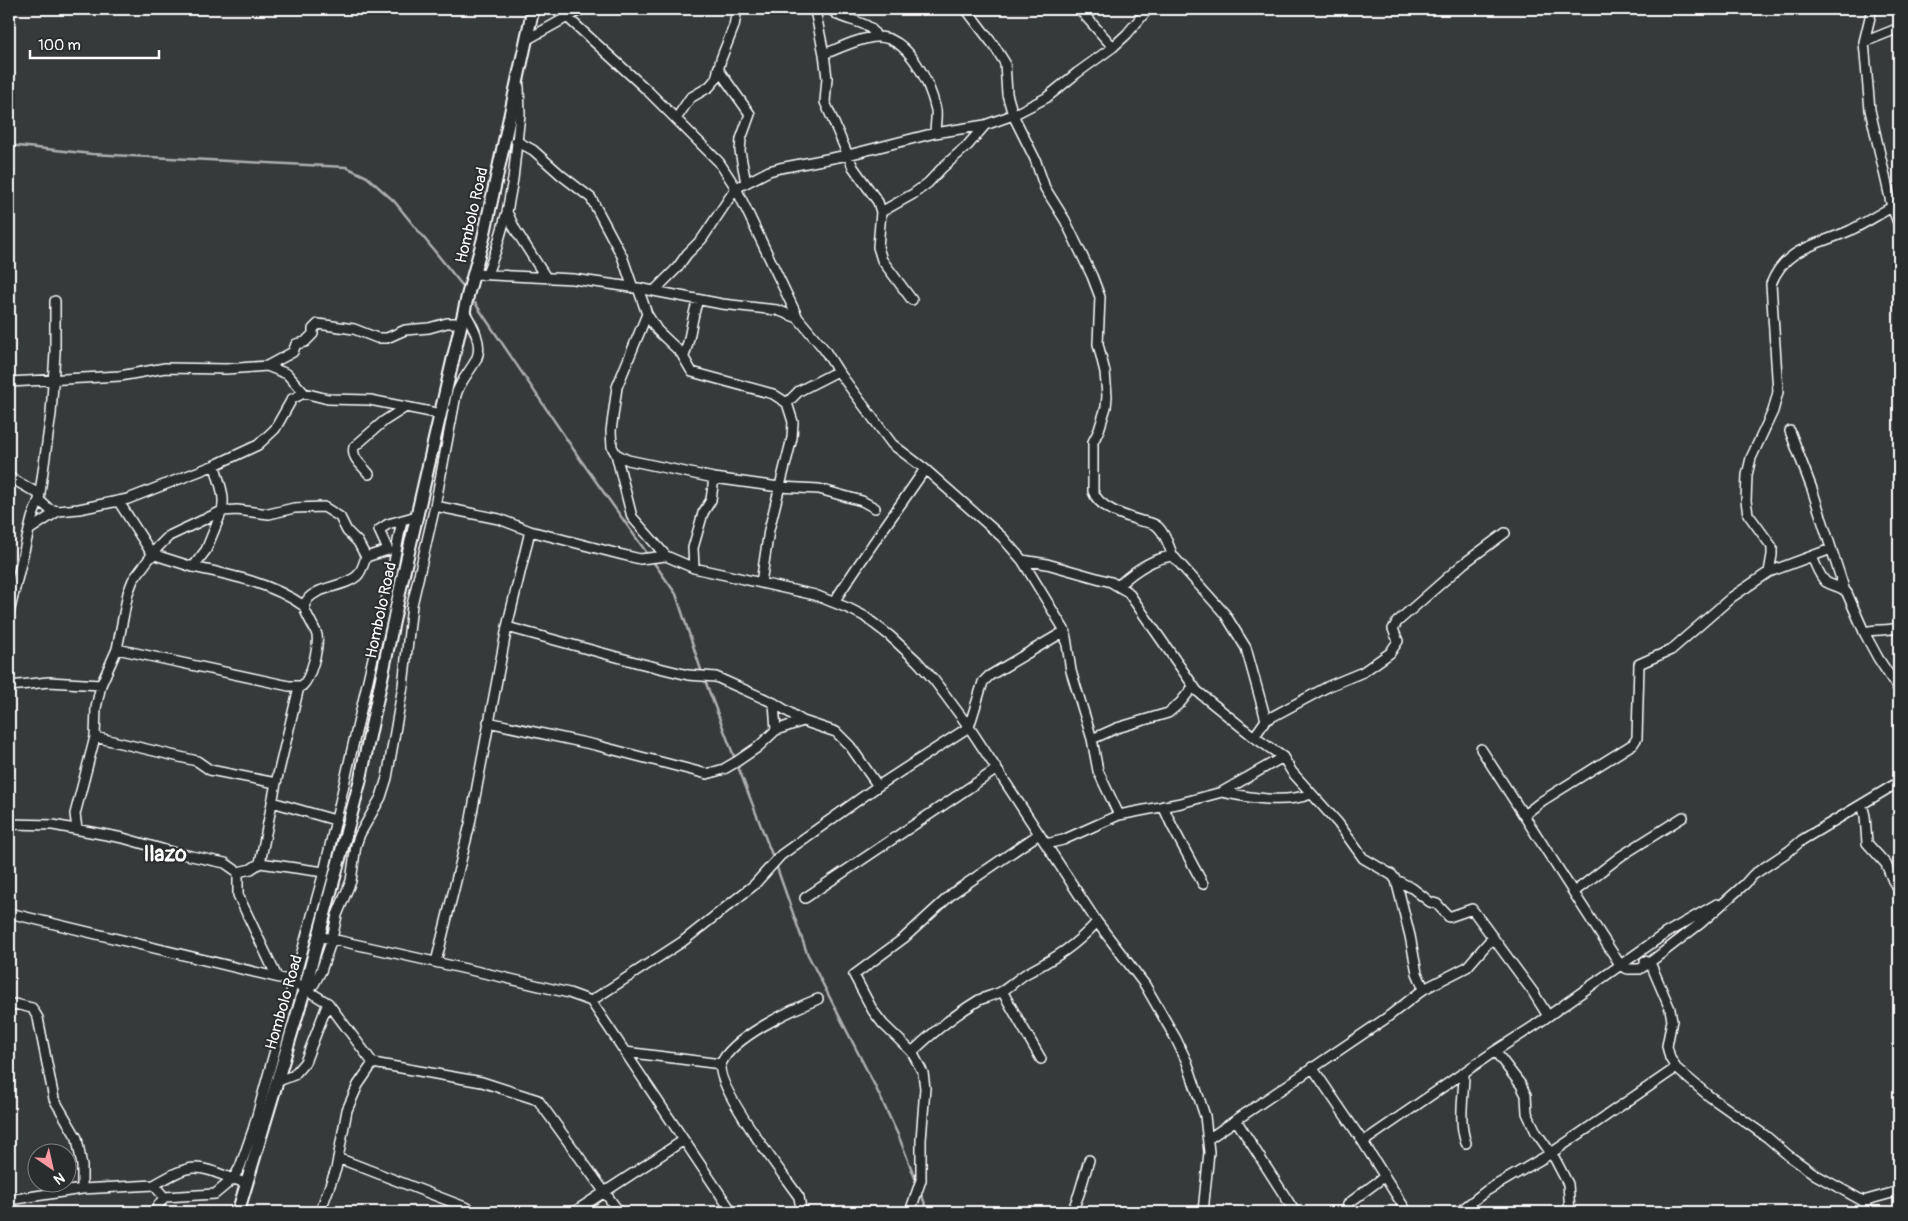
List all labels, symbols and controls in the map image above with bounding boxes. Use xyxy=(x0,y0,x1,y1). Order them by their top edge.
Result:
scale bar xyxy=(30,28,159,60)
text: 100 m xyxy=(38,36,81,55)
street label: Hombolo Road xyxy=(451,165,493,265)
street label: Hombolo Road xyxy=(361,560,401,660)
district label: Ilazo xyxy=(144,841,187,868)
street label: Hombolo Road xyxy=(261,952,307,1052)
north arrow xyxy=(28,1144,78,1194)
text: N xyxy=(50,1169,68,1188)

